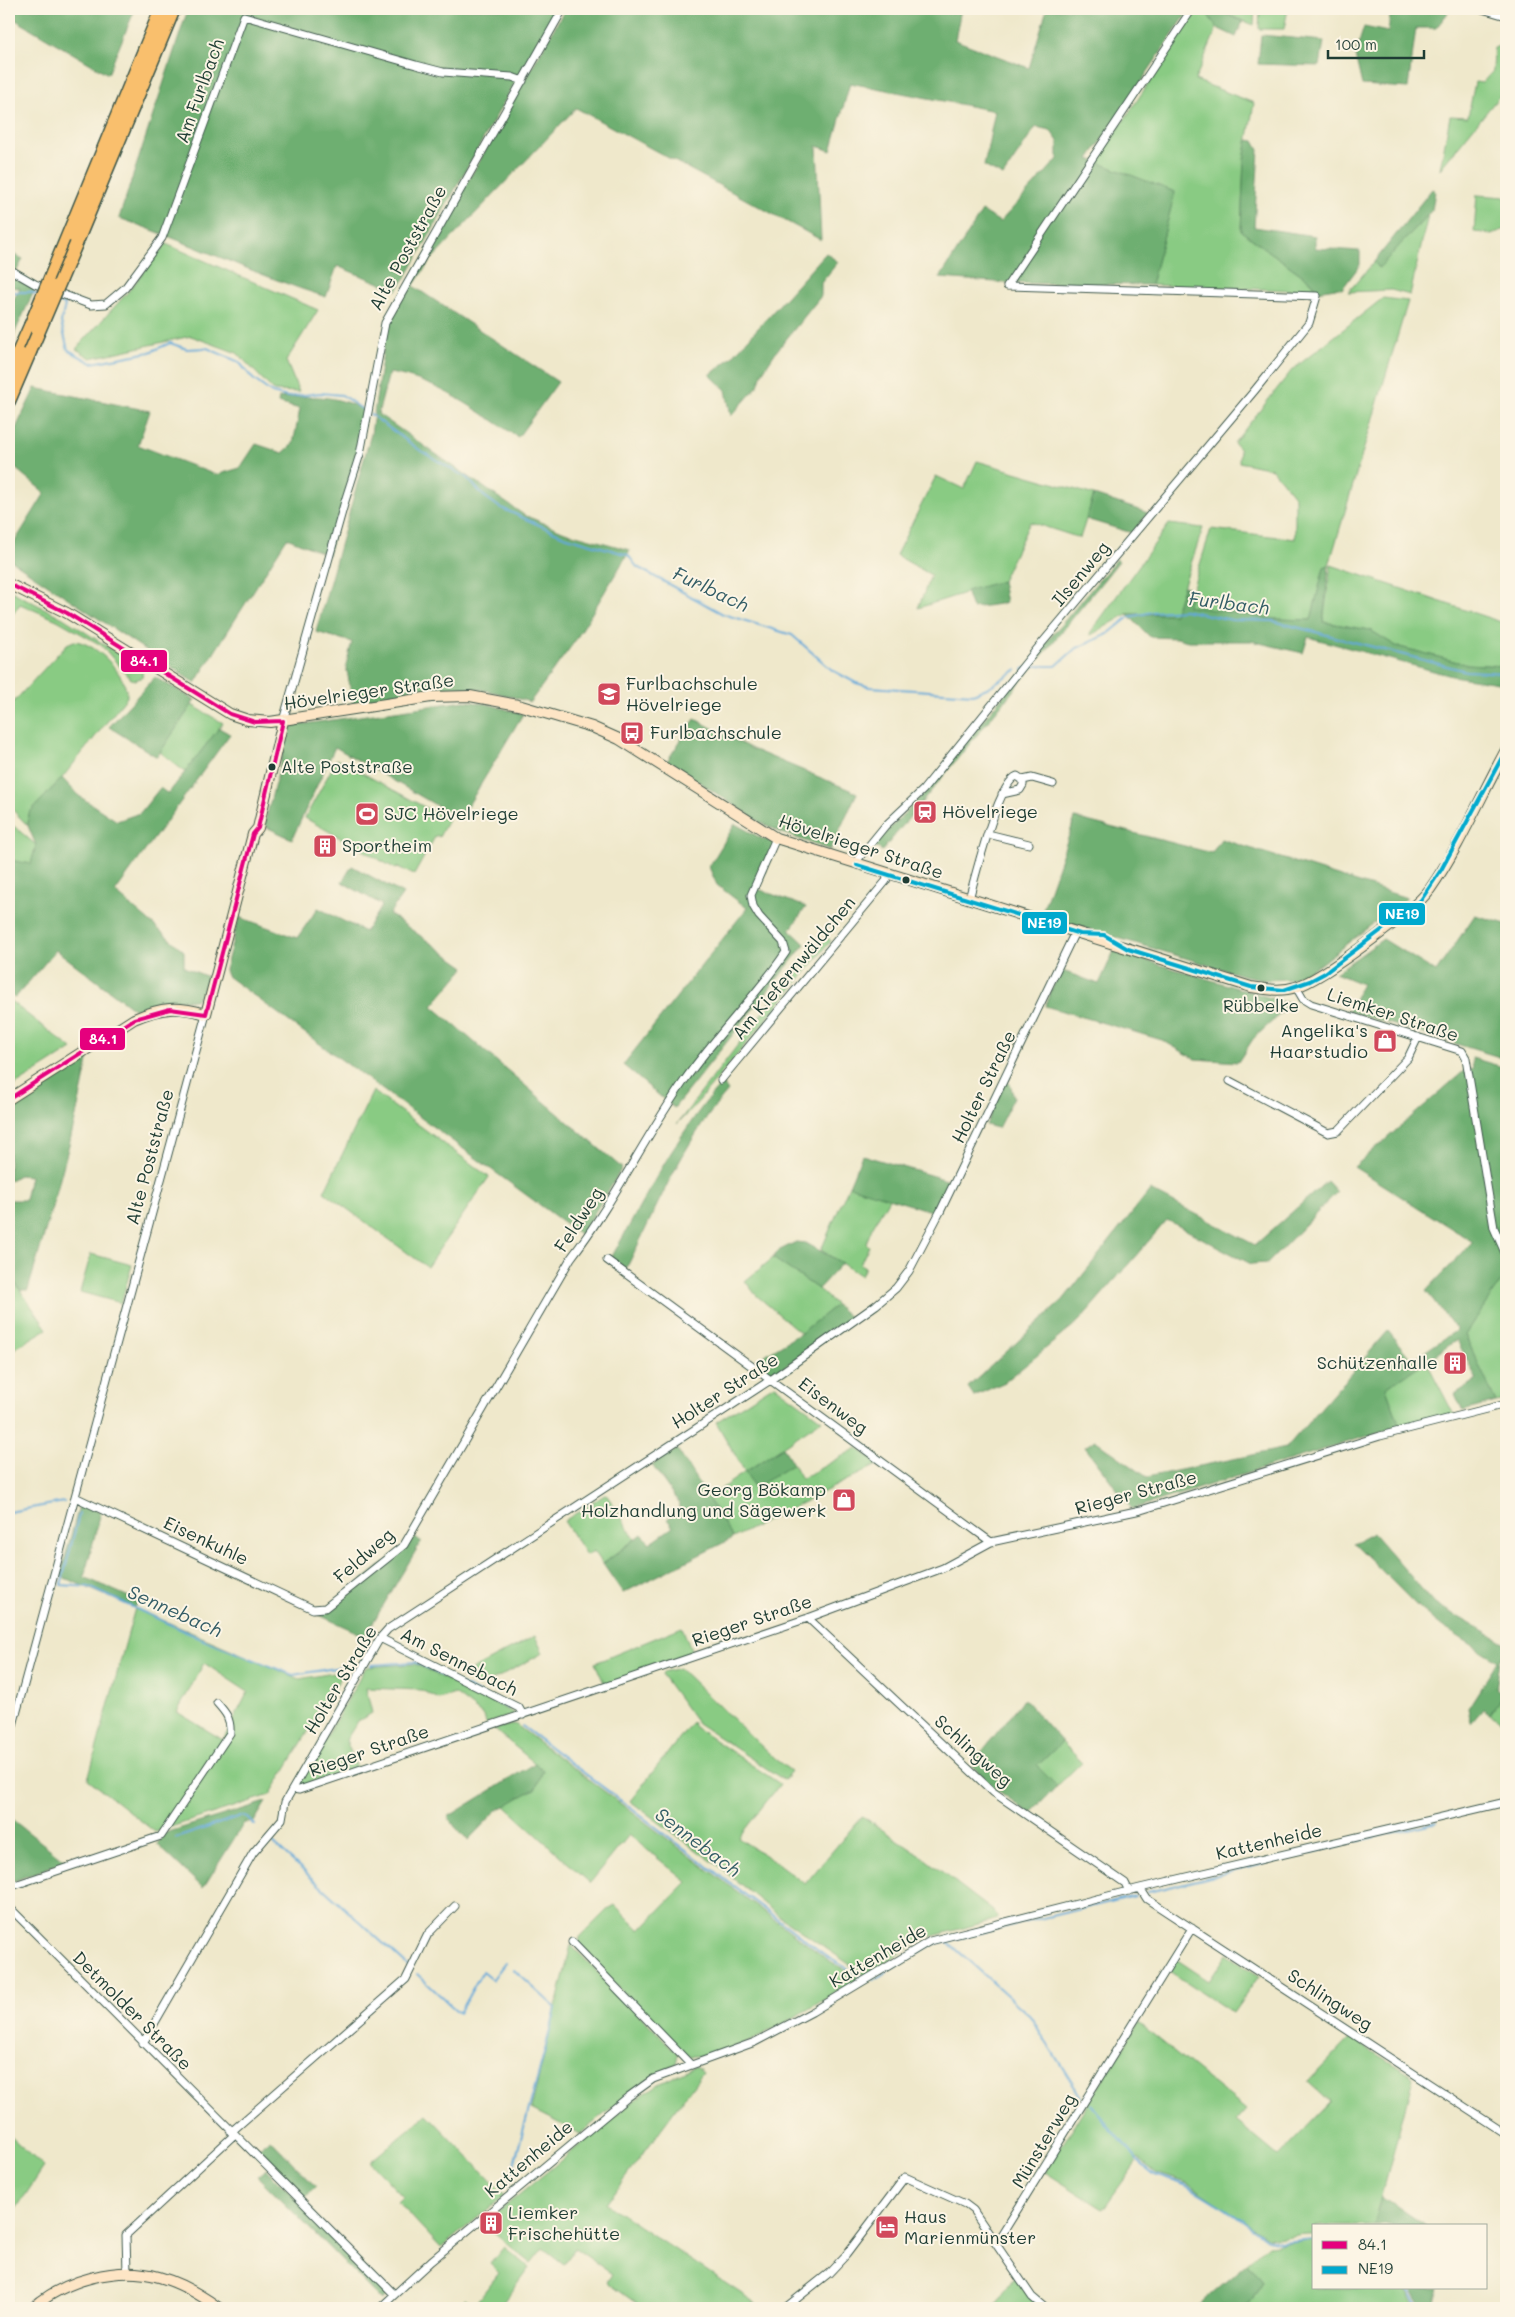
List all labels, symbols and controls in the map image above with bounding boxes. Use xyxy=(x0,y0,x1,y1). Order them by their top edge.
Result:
scale bar xyxy=(1328,28,1424,60)
text: 100 m xyxy=(1335,34,1377,54)
street label: Am Furlbach xyxy=(169,35,229,146)
street label: Alte Poststraße xyxy=(363,181,451,314)
street label: Ilsenweg xyxy=(1046,536,1114,611)
water label: Furlbach xyxy=(669,560,753,617)
water label: Furlbach xyxy=(1187,585,1271,620)
line badge: 84.1 xyxy=(120,649,168,673)
text: 84.1 xyxy=(130,651,158,670)
street label: Hövelrieger Straße xyxy=(282,667,456,715)
place label: Furlbachschule Hövelriege xyxy=(626,671,758,716)
school or university icon: Furlbachschule Hövelriege xyxy=(596,681,622,707)
bus stop icon: Furlbachschule xyxy=(619,720,645,746)
place label: Furlbachschule xyxy=(650,720,782,744)
place label: Alte Poststraße xyxy=(281,755,413,777)
marker: Alte Poststraße xyxy=(267,762,277,772)
station icon: Hövelriege xyxy=(912,799,938,825)
place label: Hövelriege xyxy=(942,799,1038,823)
sports icon: SJC Hövelriege xyxy=(354,801,380,827)
place label: SJC Hövelriege xyxy=(384,801,519,825)
street label: Hövelrieger Straße xyxy=(776,808,947,884)
building icon: Sportheim xyxy=(312,833,338,859)
place label: Sportheim xyxy=(342,833,432,857)
unlabelled marker xyxy=(901,875,911,885)
street label: Am Kiefernwäldchen xyxy=(726,891,860,1044)
line badge: NE19 xyxy=(1378,902,1426,926)
text: NE19 xyxy=(1385,904,1420,923)
line badge: NE19 xyxy=(1021,911,1068,935)
text: NE19 xyxy=(1027,913,1062,932)
street label: Liemker Straße xyxy=(1325,981,1462,1047)
marker: Rübbelke xyxy=(1256,983,1266,993)
place label: Rübbelke xyxy=(1223,994,1299,1016)
place label: Angelika's Haarstudio xyxy=(1270,1018,1368,1063)
street label: Holter Straße xyxy=(945,1026,1021,1147)
line badge: 84.1 xyxy=(79,1027,126,1051)
shop icon: Angelika's Haarstudio xyxy=(1372,1028,1398,1054)
text: 84.1 xyxy=(89,1029,117,1048)
street label: Alte Poststraße xyxy=(119,1086,179,1227)
street label: Feldweg xyxy=(548,1182,608,1256)
street label: Holter Straße xyxy=(666,1347,782,1434)
place label: Schützenhalle xyxy=(1317,1350,1438,1374)
building icon: Schützenhalle xyxy=(1442,1350,1468,1376)
street label: Eisenweg xyxy=(794,1371,873,1439)
street label: Rieger Straße xyxy=(1072,1464,1199,1520)
place label: Georg Bökamp Holzhandlung und Sägewerk xyxy=(581,1477,826,1522)
shop icon: Georg Bökamp Holzhandlung und Sägewerk xyxy=(831,1487,857,1513)
street label: Eisenkuhle xyxy=(160,1510,253,1570)
street label: Feldweg xyxy=(328,1522,399,1588)
water label: Sennebach xyxy=(124,1579,226,1643)
street label: Rieger Straße xyxy=(688,1588,815,1652)
street label: Holter Straße xyxy=(298,1621,382,1738)
street label: Am Sennebach xyxy=(397,1621,522,1701)
street label: Schlingweg xyxy=(930,1709,1018,1792)
street label: Rieger Straße xyxy=(305,1718,432,1782)
water label: Sennebach xyxy=(650,1801,746,1882)
street label: Kattenheide xyxy=(1213,1817,1324,1865)
street label: Kattenheide xyxy=(825,1918,930,1993)
street label: Detmolder Straße xyxy=(68,1946,197,2075)
street label: Schlingweg xyxy=(1283,1963,1378,2036)
street label: Münsterweg xyxy=(1005,2089,1081,2192)
street label: Kattenheide xyxy=(479,2114,578,2202)
place label: Liemker Frischehütte xyxy=(508,2200,620,2245)
place label: Haus Marienmünster xyxy=(904,2204,1036,2249)
building icon: Liemker Frischehütte xyxy=(478,2210,504,2236)
hotel icon: Haus Marienmünster xyxy=(874,2214,900,2240)
legend xyxy=(1312,2224,1488,2290)
text: 84.1 xyxy=(1358,2234,1387,2254)
text: NE19 xyxy=(1358,2258,1393,2278)

